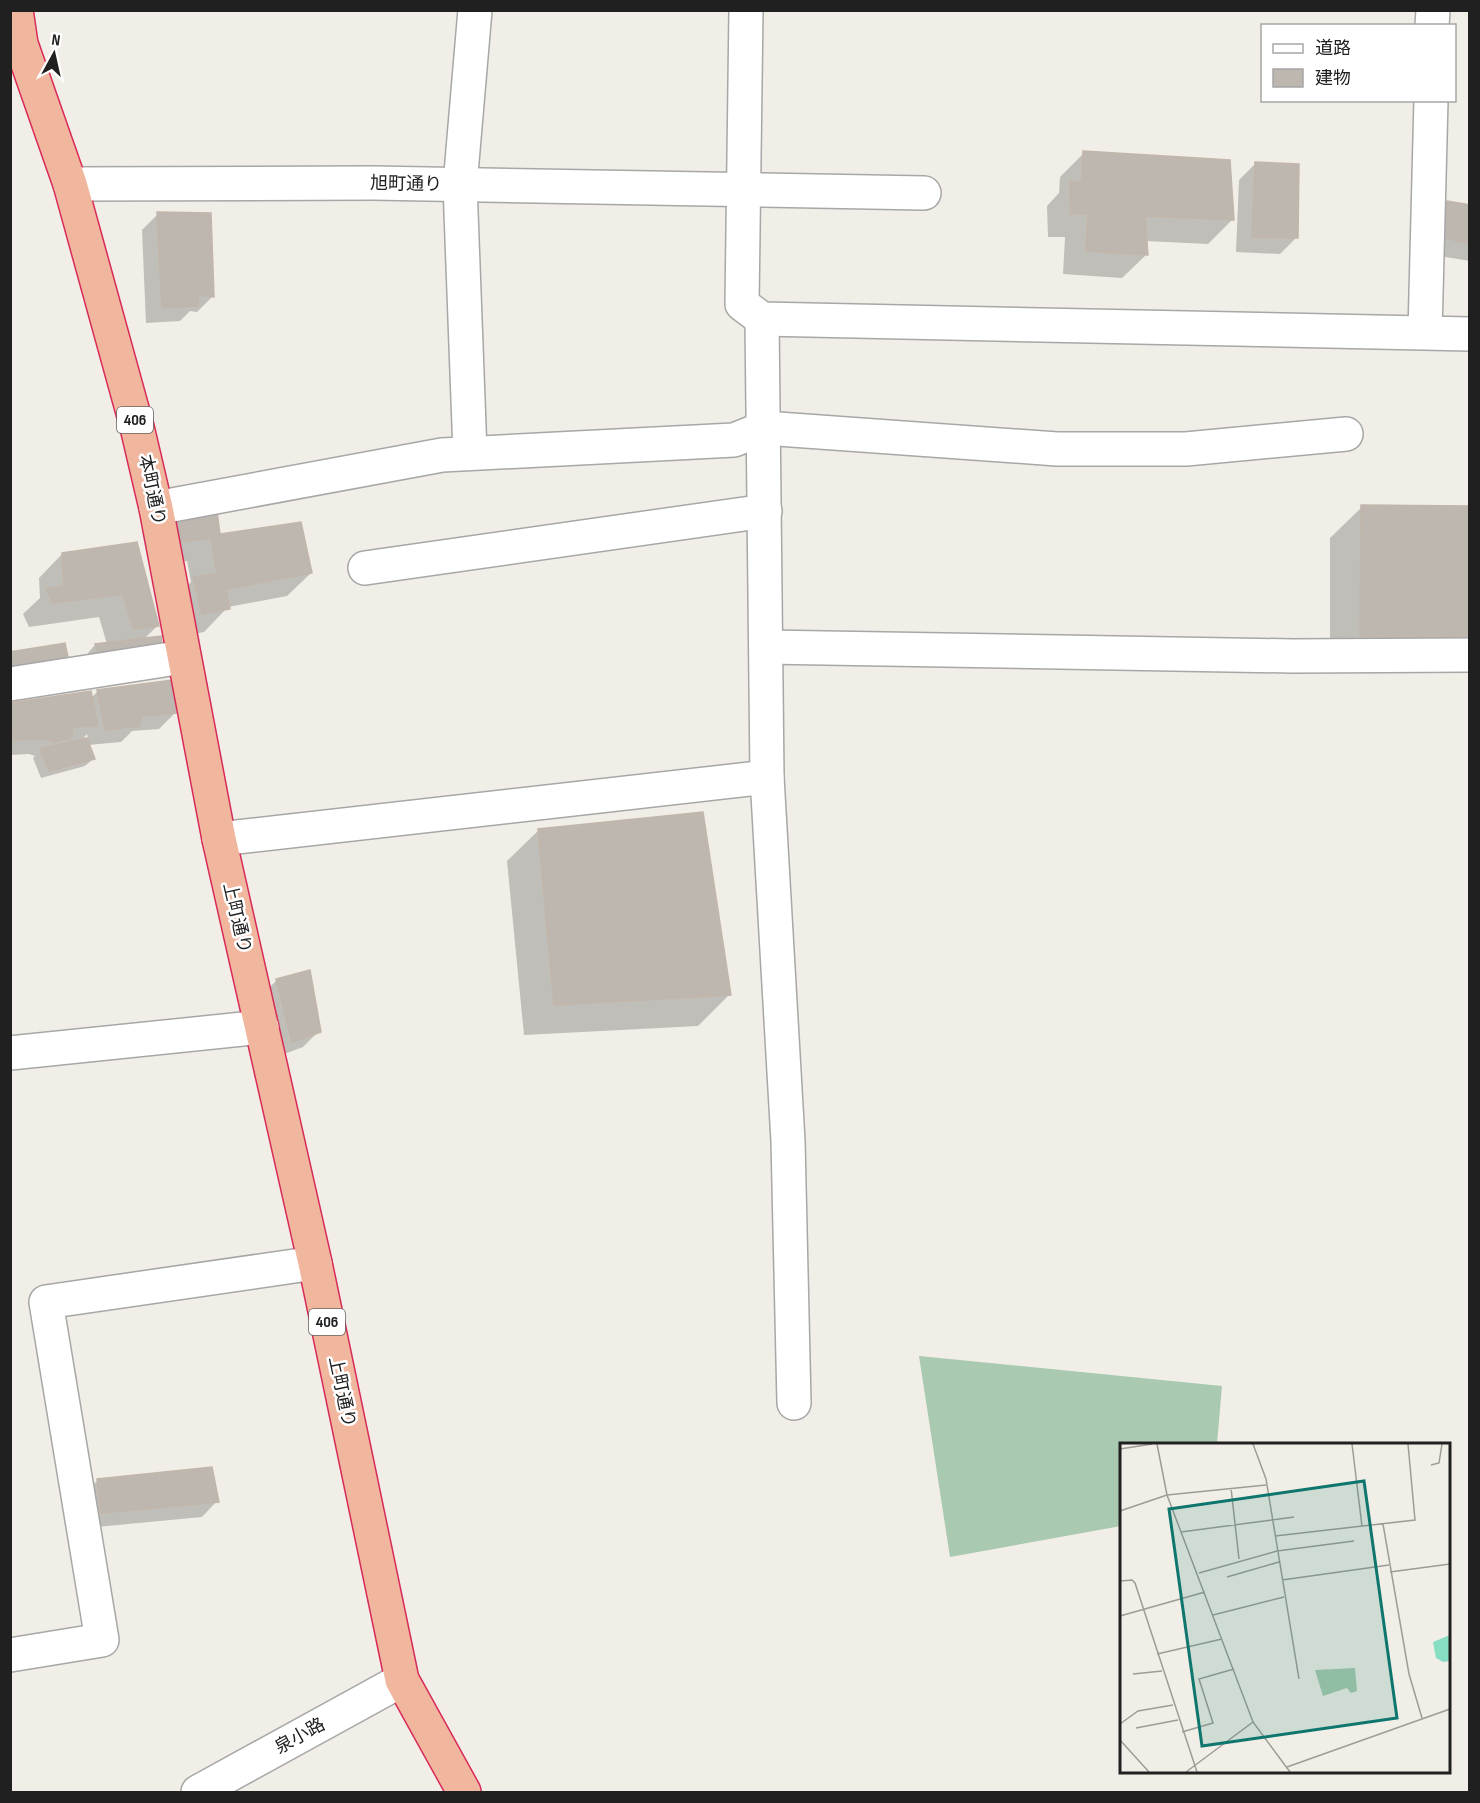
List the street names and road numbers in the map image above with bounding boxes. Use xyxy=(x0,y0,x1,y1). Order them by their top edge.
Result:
street label: 旭町通り xyxy=(370,173,442,195)
road number: 406 xyxy=(117,407,153,433)
street label: 本町通り xyxy=(134,453,170,527)
street label: 上町通り xyxy=(219,881,255,955)
road number: 406 xyxy=(309,1309,345,1335)
street label: 上町通り xyxy=(324,1355,360,1429)
street label: 泉小路 xyxy=(271,1714,329,1758)

